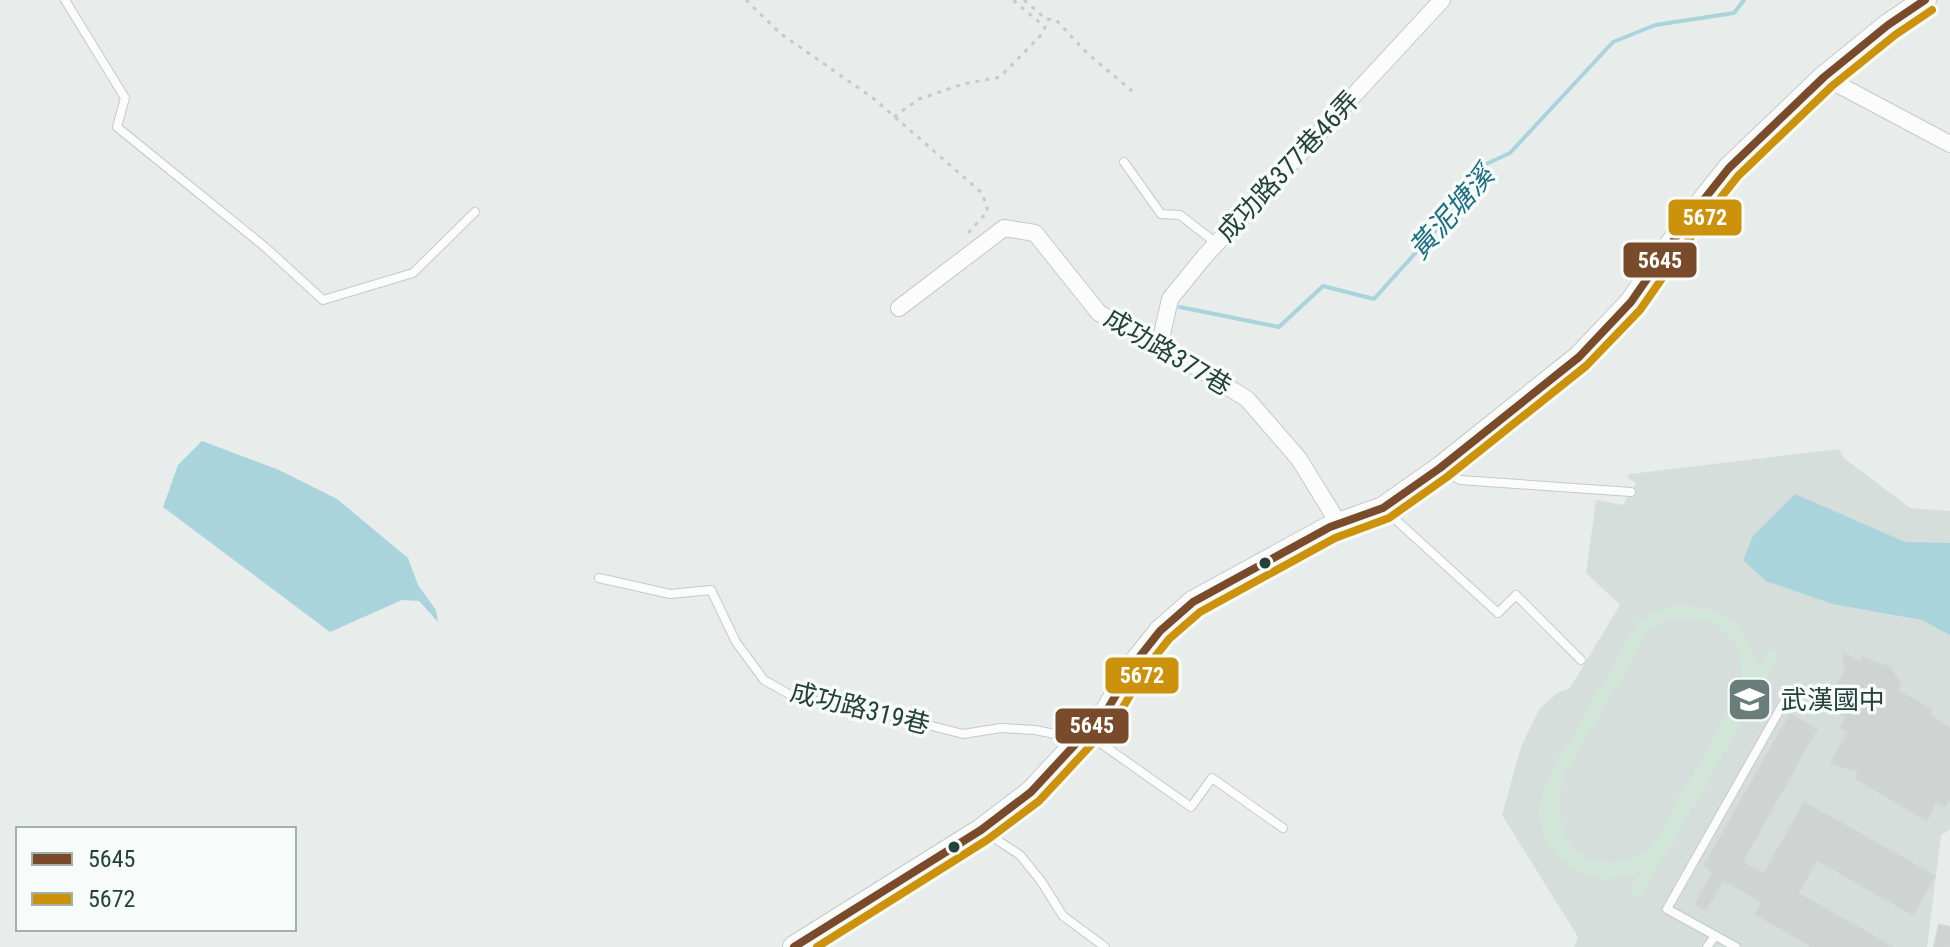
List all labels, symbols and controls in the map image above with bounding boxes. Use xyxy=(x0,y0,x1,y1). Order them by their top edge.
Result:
street label: 成功路377巷46弄 xyxy=(1211,85,1365,247)
water label: 黃泥塘溪 xyxy=(1402,156,1503,265)
line badge: 5672 xyxy=(1667,198,1743,237)
text: 5672 xyxy=(1683,205,1727,230)
line badge: 5645 xyxy=(1622,241,1698,279)
text: 5645 xyxy=(1638,248,1682,273)
street label: 成功路377巷 xyxy=(1099,302,1237,402)
unlabelled marker xyxy=(1257,555,1273,571)
line badge: 5672 xyxy=(1104,656,1180,695)
text: 5672 xyxy=(1120,663,1164,688)
street label: 成功路319巷 xyxy=(787,676,933,740)
school or university icon: 武漢國中 xyxy=(1726,676,1774,724)
place label: 武漢國中 xyxy=(1781,685,1885,715)
line badge: 5645 xyxy=(1054,707,1130,745)
text: 5645 xyxy=(1070,713,1114,738)
legend xyxy=(16,827,296,931)
unlabelled marker xyxy=(946,839,962,855)
text: 5645 xyxy=(88,845,135,873)
text: 5672 xyxy=(88,885,135,913)

